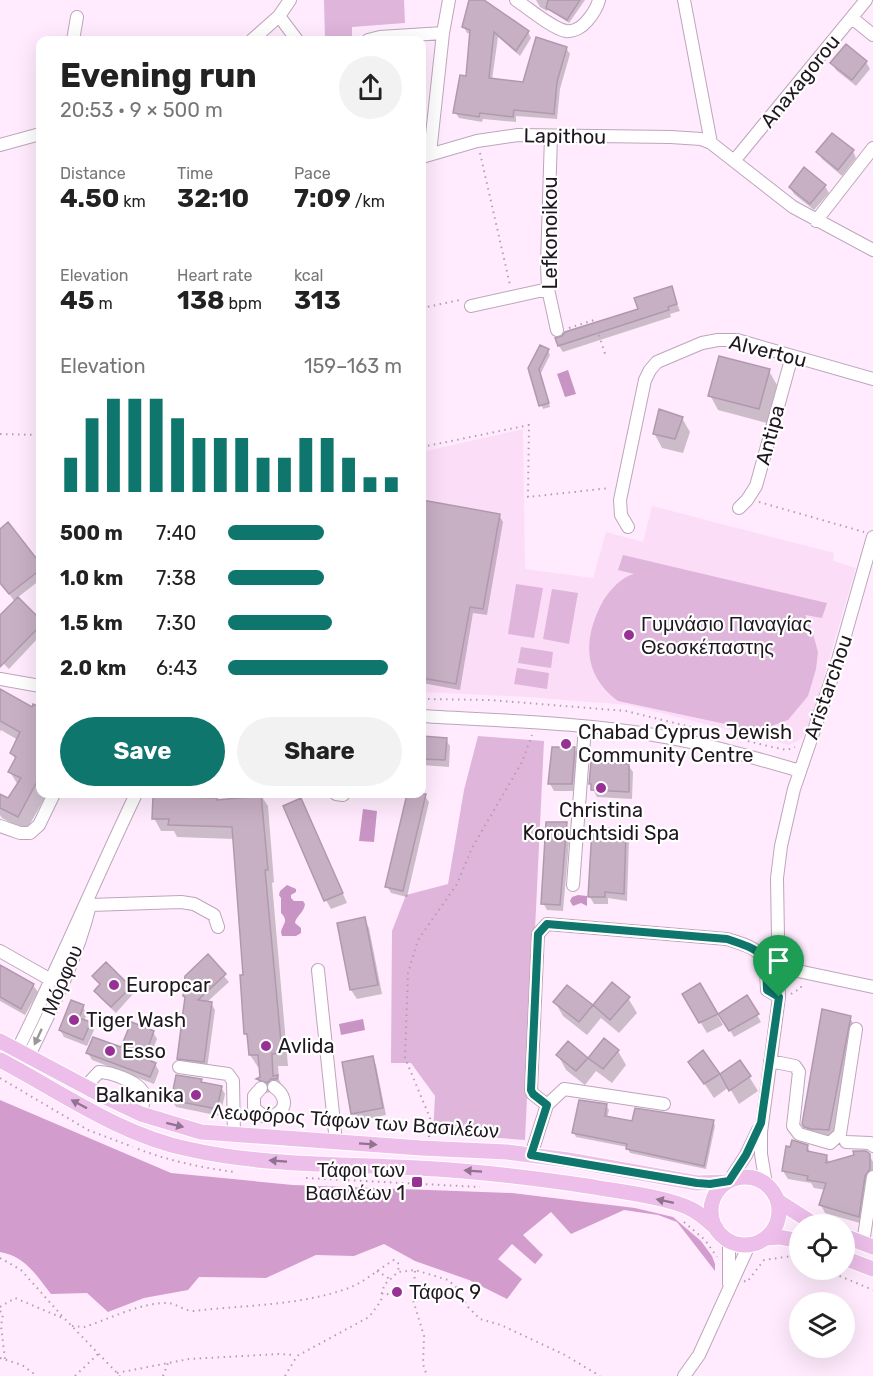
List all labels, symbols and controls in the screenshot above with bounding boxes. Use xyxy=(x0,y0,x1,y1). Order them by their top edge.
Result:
street label: Anaxagorou xyxy=(755,30,845,132)
text: Evening run xyxy=(60,56,257,95)
button: share xyxy=(339,56,402,119)
text: 20:53 · 9 × 500 m xyxy=(60,98,223,122)
street label: Lapithou xyxy=(523,123,607,149)
text: Distance xyxy=(60,164,126,183)
text: Time xyxy=(177,164,213,183)
text: Pace xyxy=(294,164,331,183)
street label: Lefkonoikou xyxy=(538,177,562,289)
text: 4.50 xyxy=(60,183,119,214)
text: 32:10 xyxy=(177,183,249,214)
text: 7:09 xyxy=(294,183,351,214)
text: km xyxy=(119,192,146,211)
text: /km xyxy=(351,192,385,211)
text: Elevation xyxy=(60,266,129,285)
text: Heart rate xyxy=(177,266,252,285)
text: kcal xyxy=(294,266,323,285)
text: 45 xyxy=(60,285,95,316)
text: 138 xyxy=(177,285,225,316)
text: 313 xyxy=(294,285,341,316)
text: m xyxy=(95,294,113,313)
text: bpm xyxy=(225,294,262,313)
street label: Alvertou xyxy=(727,330,809,372)
text: Elevation xyxy=(60,354,146,378)
text: 159–163 m xyxy=(304,354,402,378)
street label: Antipa xyxy=(751,402,789,468)
text: 500 m xyxy=(60,521,123,545)
text: 7:40 xyxy=(156,521,197,545)
text: 1.0 km xyxy=(60,566,123,590)
text: 7:38 xyxy=(156,566,196,590)
text: 1.5 km xyxy=(60,611,123,635)
text: 7:30 xyxy=(156,611,196,635)
place label: Γυμνάσιο Παναγίας Θεοσκέπαστης xyxy=(641,612,812,659)
marker: Γυμνάσιο Παναγίας Θεοσκέπαστης xyxy=(622,628,636,642)
street label: Aristarchou xyxy=(799,632,857,742)
text: 2.0 km xyxy=(60,656,126,680)
text: 6:43 xyxy=(156,656,198,680)
button: Save xyxy=(60,717,225,786)
button: Share xyxy=(237,717,402,786)
place label: Chabad Cyprus Jewish Community Centre xyxy=(578,720,792,767)
marker: Chabad Cyprus Jewish Community Centre xyxy=(559,737,573,751)
marker: Christina Korouchtsidi Spa xyxy=(594,781,608,795)
place label: Christina Korouchtsidi Spa xyxy=(523,798,679,845)
pin xyxy=(753,935,804,997)
street label: Μόρφου xyxy=(36,941,88,1019)
icon: arrive xyxy=(762,944,795,977)
place label: Europcar xyxy=(126,973,211,997)
marker: Europcar xyxy=(107,978,121,992)
place label: Tiger Wash xyxy=(86,1008,186,1032)
marker: Tiger Wash xyxy=(67,1013,81,1027)
one-way arrow xyxy=(33,1029,42,1046)
place label: Avlida xyxy=(278,1034,335,1058)
place label: Esso xyxy=(122,1039,166,1063)
marker: Avlida xyxy=(259,1039,273,1053)
marker: Esso xyxy=(103,1044,117,1058)
place label: Balkanika xyxy=(95,1083,184,1107)
marker: Balkanika xyxy=(189,1088,203,1102)
one-way arrow xyxy=(71,1099,88,1109)
street label: Λεωφόρος Τάφων των Βασιλέων xyxy=(210,1099,500,1143)
one-way arrow xyxy=(166,1121,184,1130)
one-way arrow xyxy=(359,1139,378,1149)
one-way arrow xyxy=(269,1156,288,1165)
place label: Τάφοι των Βασιλέων 1 xyxy=(305,1158,405,1205)
one-way arrow xyxy=(463,1167,482,1176)
marker: Τάφοι των Βασιλέων 1 xyxy=(410,1175,424,1189)
one-way arrow xyxy=(656,1196,675,1205)
map controls xyxy=(789,1214,855,1358)
button: locate xyxy=(789,1214,855,1280)
place label: Τάφος 9 xyxy=(409,1280,481,1304)
marker: Τάφος 9 xyxy=(390,1285,404,1299)
button: layers xyxy=(789,1292,855,1358)

